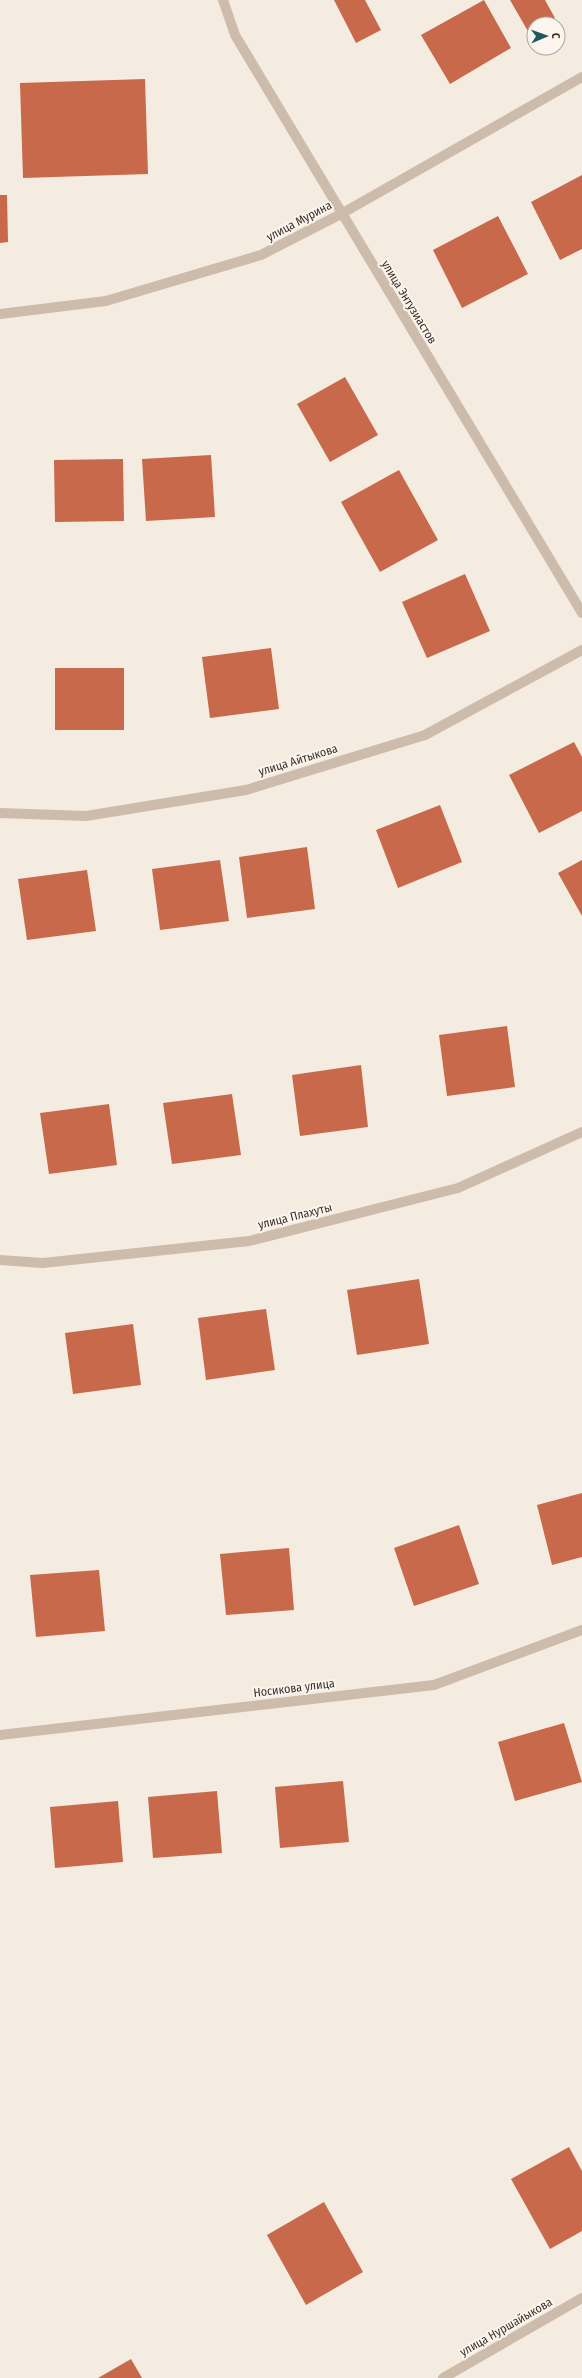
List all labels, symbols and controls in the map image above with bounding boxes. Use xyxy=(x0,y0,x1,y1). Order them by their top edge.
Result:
north arrow xyxy=(526,16,566,56)
text: С xyxy=(549,33,562,39)
street label: улица Мурина xyxy=(264,198,334,244)
street label: улица Энтузиастов xyxy=(379,258,439,346)
street label: улица Айтыкова xyxy=(257,741,339,779)
street label: улица Плахуты xyxy=(257,1200,333,1232)
street label: Носикова улица xyxy=(253,1676,335,1700)
street label: улица Нуршайыкова xyxy=(457,2295,555,2359)

